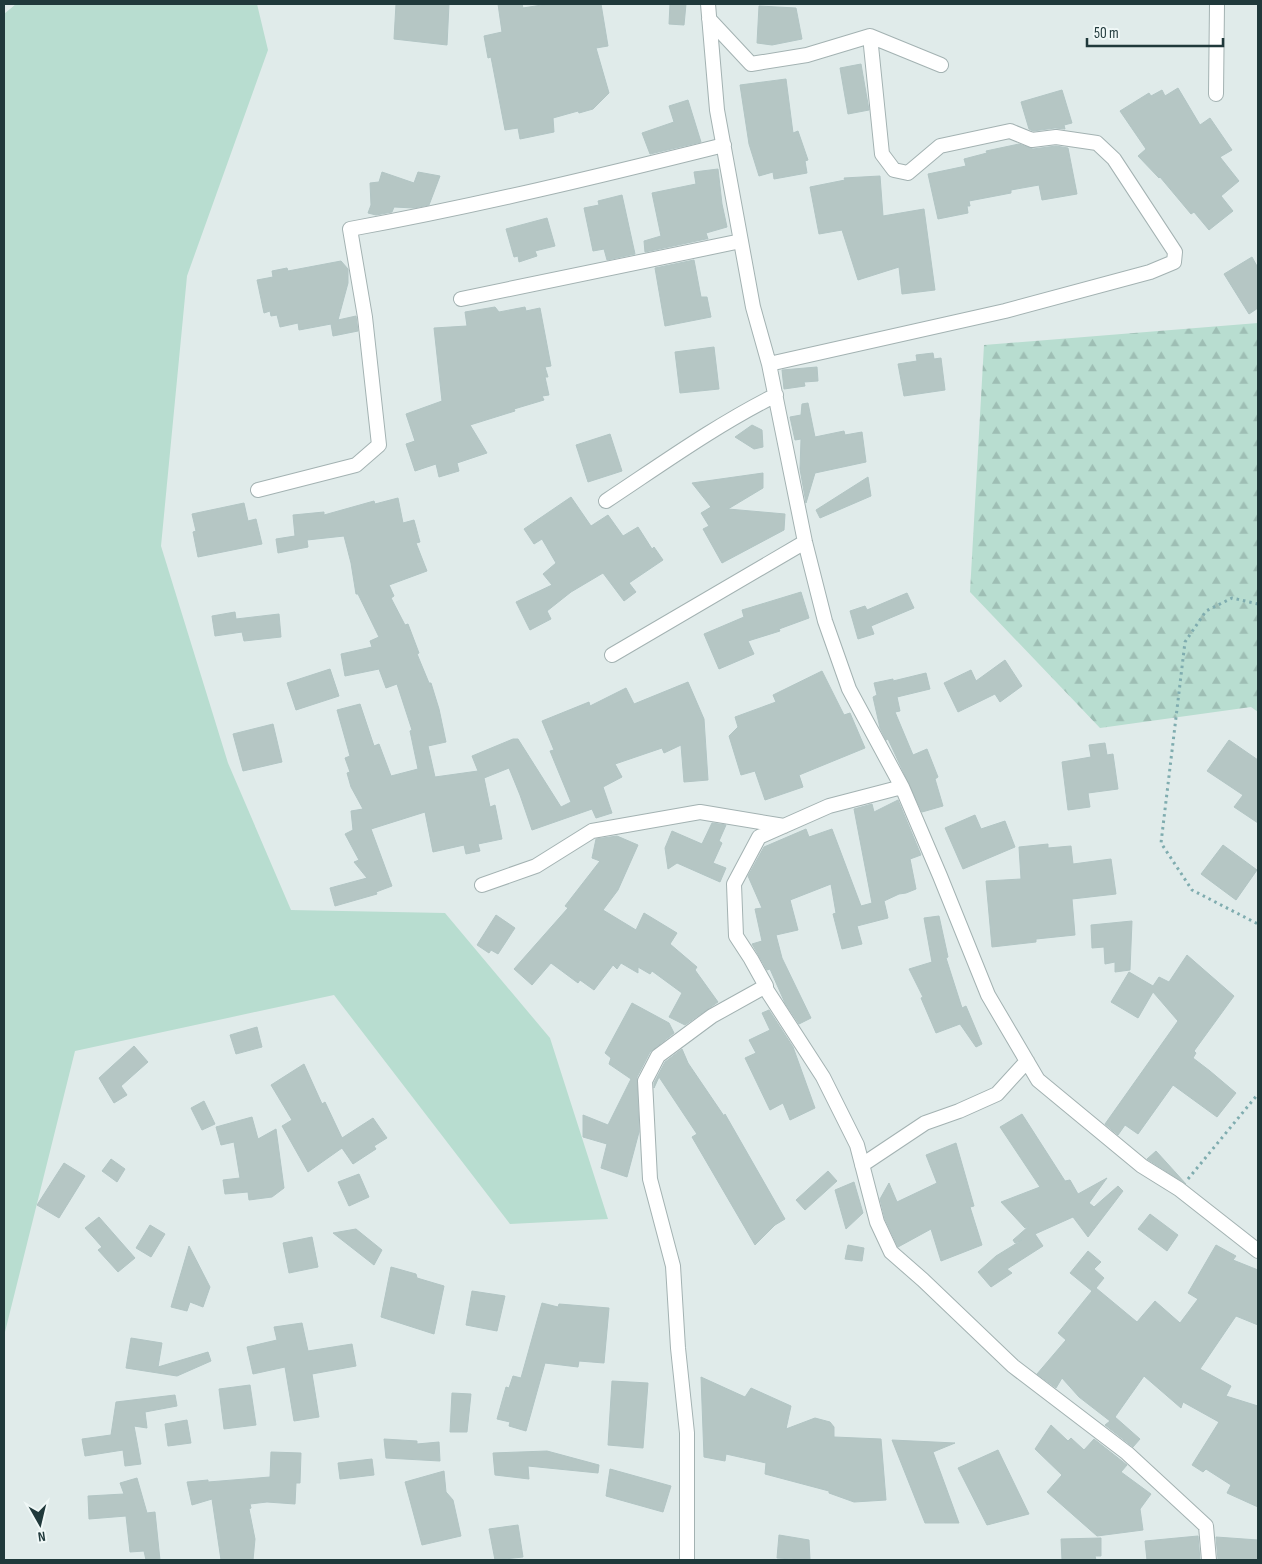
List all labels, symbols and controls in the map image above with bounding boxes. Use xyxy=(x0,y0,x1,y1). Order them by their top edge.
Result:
scale bar xyxy=(1087,15,1223,47)
text: 50 m xyxy=(1094,24,1119,43)
north arrow xyxy=(15,1499,65,1549)
text: N xyxy=(37,1527,47,1545)

